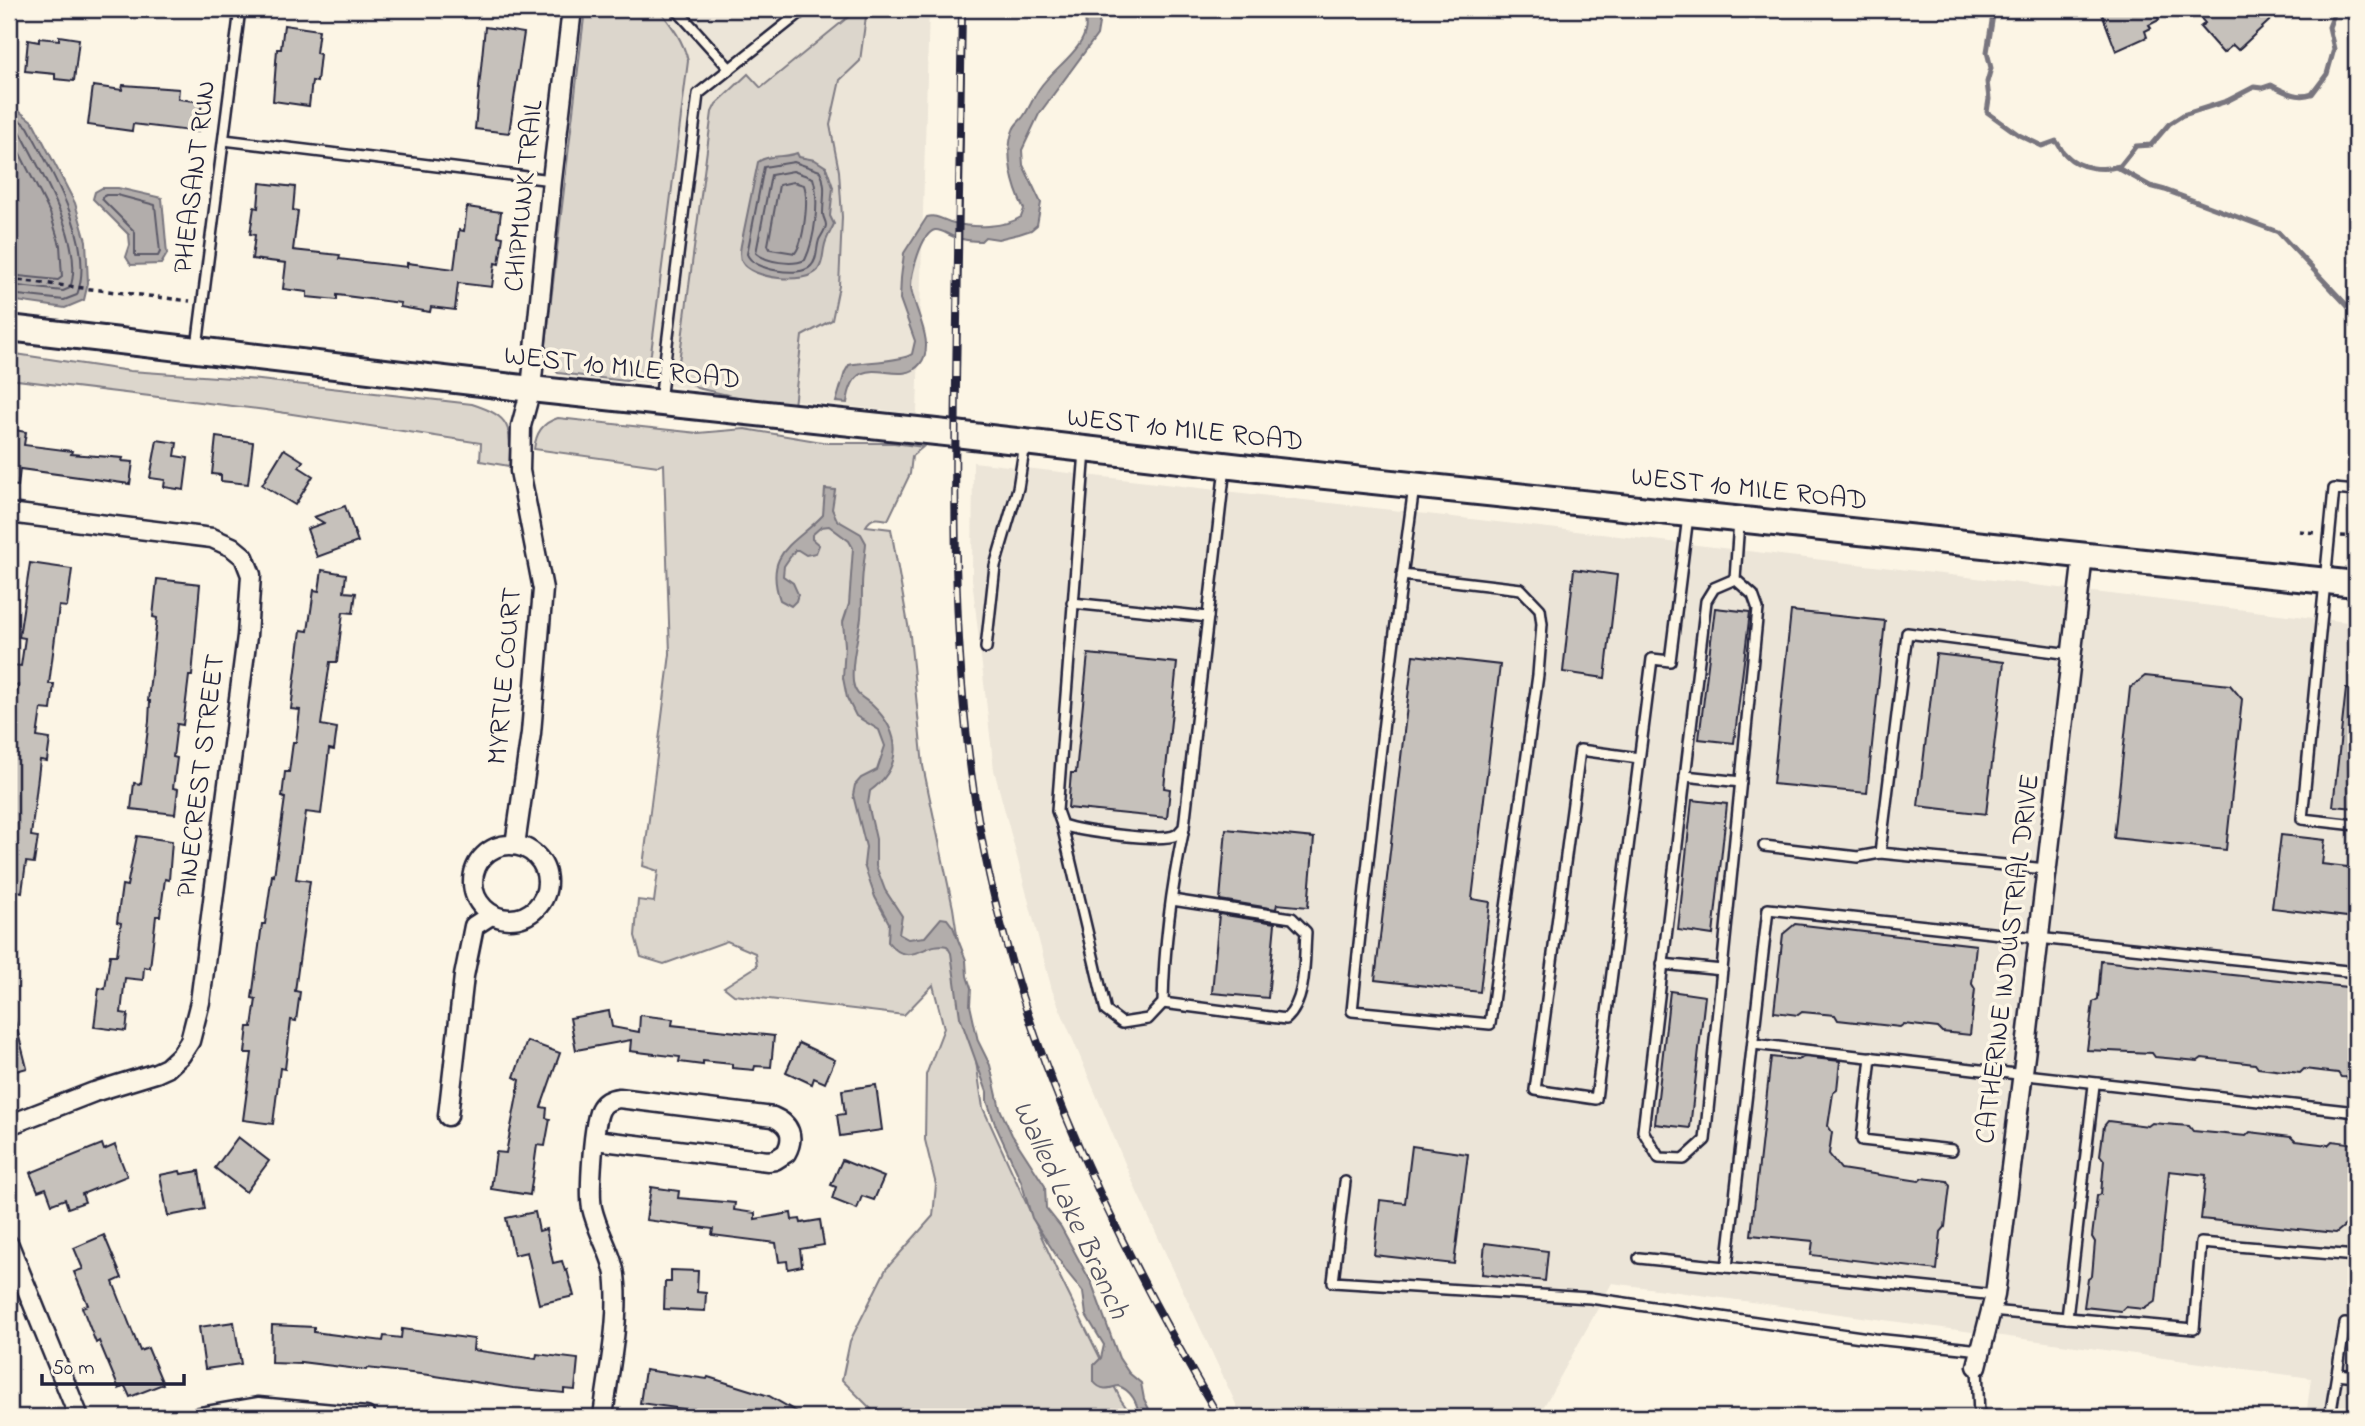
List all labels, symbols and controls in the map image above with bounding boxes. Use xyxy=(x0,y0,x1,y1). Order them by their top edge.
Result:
street label: PHEASANT RUN xyxy=(164,78,228,276)
street label: CHIPMUNK TRAIL xyxy=(495,97,556,294)
street label: WEST 10 MILE ROAD xyxy=(502,336,742,402)
street label: WEST 10 MILE ROAD xyxy=(1065,398,1305,464)
street label: WEST 10 MILE ROAD xyxy=(1629,457,1869,523)
street label: MYRTLE COURT xyxy=(478,586,534,766)
street label: PINECREST STREET xyxy=(167,652,237,900)
street label: CATHERINE INDUSTRIAL DRIVE xyxy=(1966,772,2052,1146)
water label: Walled Lake Branch xyxy=(999,1093,1139,1327)
scale bar xyxy=(42,1342,184,1386)
text: 50 m xyxy=(52,1354,95,1384)

